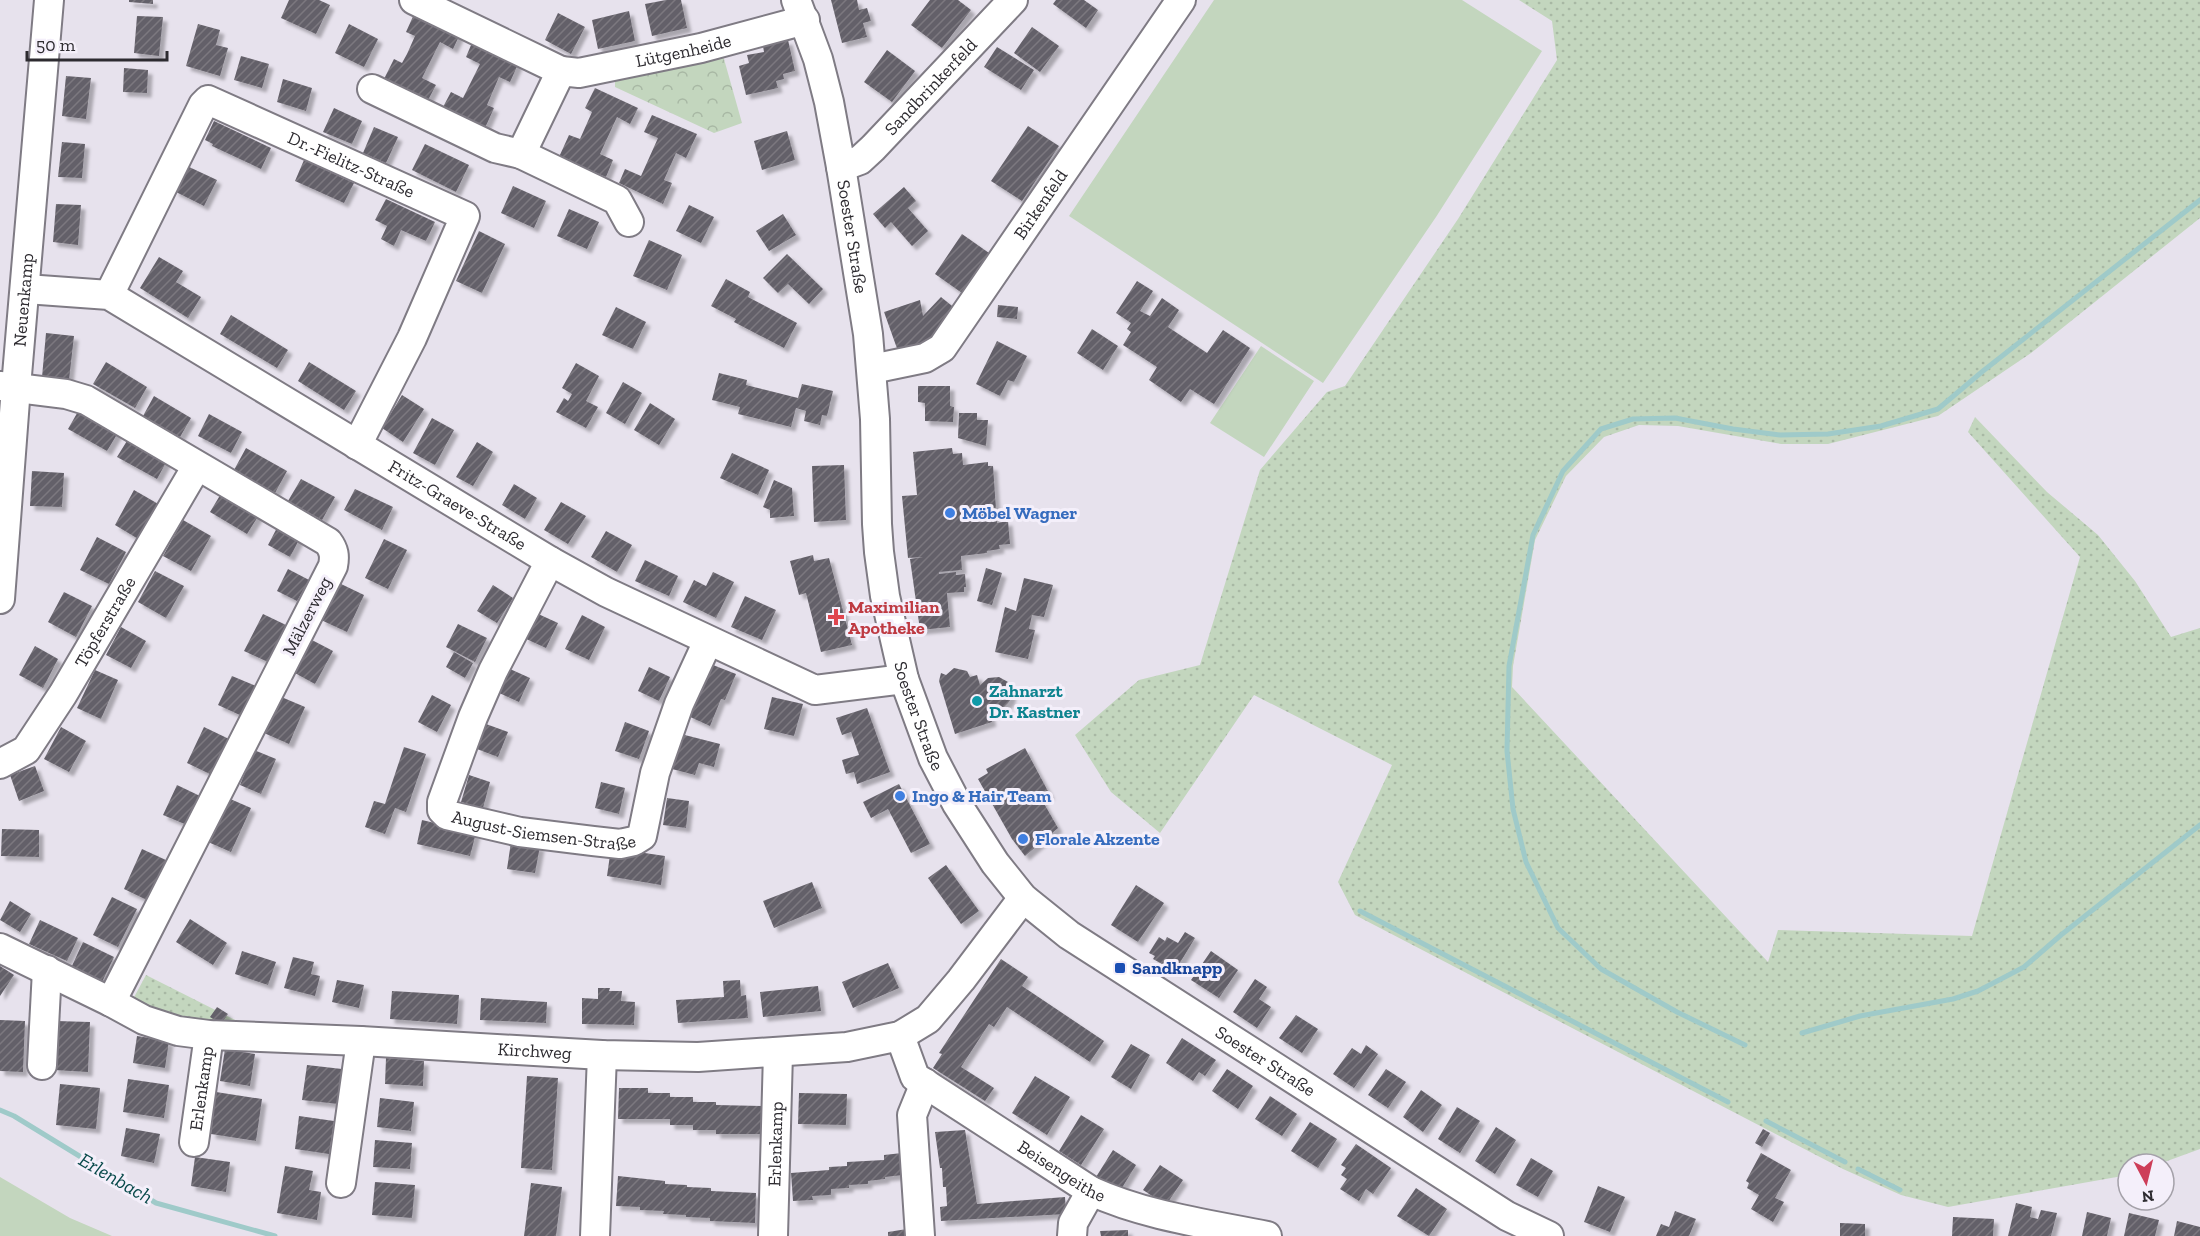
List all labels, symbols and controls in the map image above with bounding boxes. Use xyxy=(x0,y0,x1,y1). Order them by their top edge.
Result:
scale bar xyxy=(27,24,166,62)
street label: Lütgenheide xyxy=(634,29,733,72)
text: 50 m xyxy=(36,34,76,56)
street label: Sandbrinkerfeld xyxy=(880,34,982,140)
street label: Dr.-Fielitz-Straße xyxy=(284,126,418,203)
street label: Birkenfeld xyxy=(1009,165,1072,244)
street label: Soester Straße xyxy=(832,178,872,295)
street label: Neuenkamp xyxy=(8,252,38,348)
street label: Fritz-Graeve-Straße xyxy=(384,455,530,555)
place label: Möbel Wagner xyxy=(962,502,1077,524)
marker: Möbel Wagner xyxy=(943,506,957,520)
street label: Töpferstraße xyxy=(70,573,141,672)
street label: Mälzerweg xyxy=(278,573,336,659)
place label: Maximilian Apotheke xyxy=(848,596,940,639)
marker: Maximilian Apotheke xyxy=(829,610,843,624)
street label: Soester Straße xyxy=(889,659,949,774)
place label: Zahnarzt Dr. Kastner xyxy=(989,680,1080,723)
marker: Zahnarzt Dr. Kastner xyxy=(970,694,984,708)
place label: Ingo & Hair Team xyxy=(912,785,1052,807)
marker: Ingo & Hair Team xyxy=(893,789,907,803)
street label: August-Siemsen-Straße xyxy=(450,805,638,856)
place label: Florale Akzente xyxy=(1035,828,1160,850)
marker: Florale Akzente xyxy=(1016,832,1030,846)
place label: Sandknapp xyxy=(1132,957,1222,979)
marker: Sandknapp xyxy=(1113,961,1127,975)
street label: Soester Straße xyxy=(1211,1021,1320,1101)
street label: Kirchweg xyxy=(497,1038,572,1064)
street label: Erlenkamp xyxy=(185,1045,218,1132)
street label: Erlenkamp xyxy=(763,1101,788,1187)
street label: Beisengeithe xyxy=(1014,1135,1109,1207)
water label: Erlenbach xyxy=(75,1147,157,1209)
north arrow xyxy=(2116,1152,2176,1212)
text: N xyxy=(2141,1186,2155,1207)

